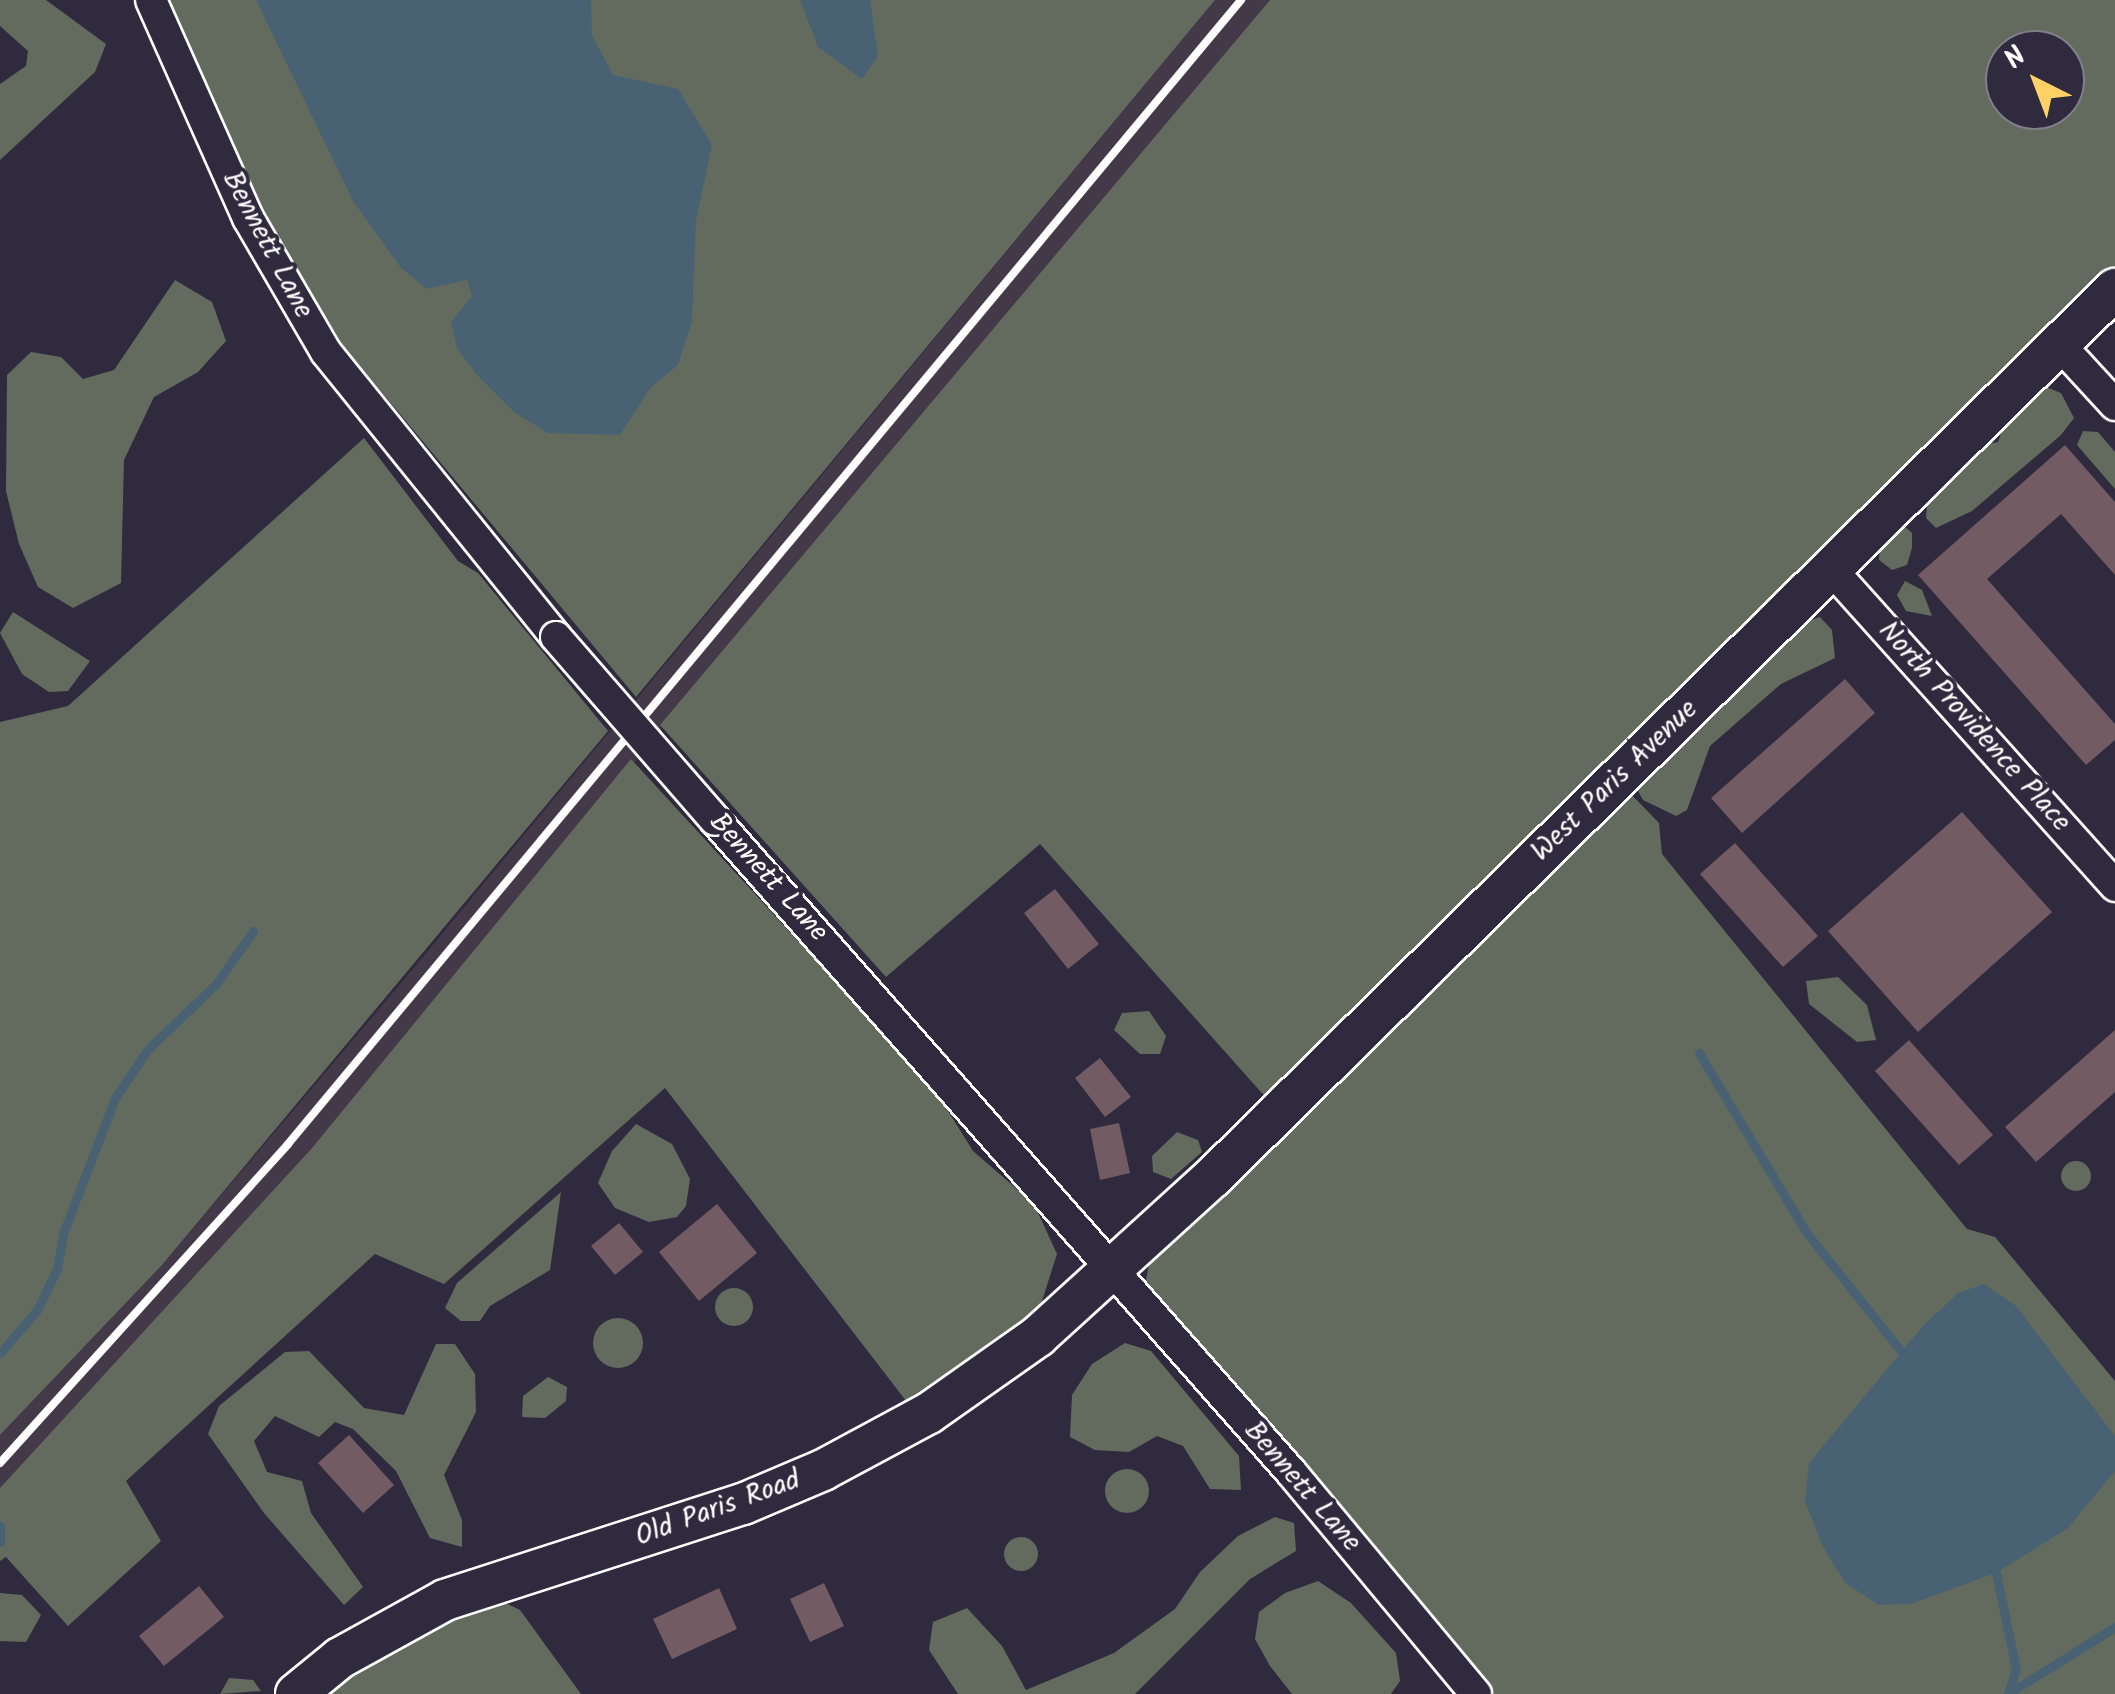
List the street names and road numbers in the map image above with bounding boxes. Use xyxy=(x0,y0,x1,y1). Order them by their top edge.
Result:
street label: Bennett Lane xyxy=(214,166,320,324)
street label: North Providence Place xyxy=(1871,615,2077,839)
street label: West Paris Avenue xyxy=(1525,693,1705,869)
street label: Bennett Lane xyxy=(701,807,835,949)
street label: Bennett Lane xyxy=(1236,1415,1368,1559)
street label: Old Paris Road xyxy=(631,1464,805,1554)

